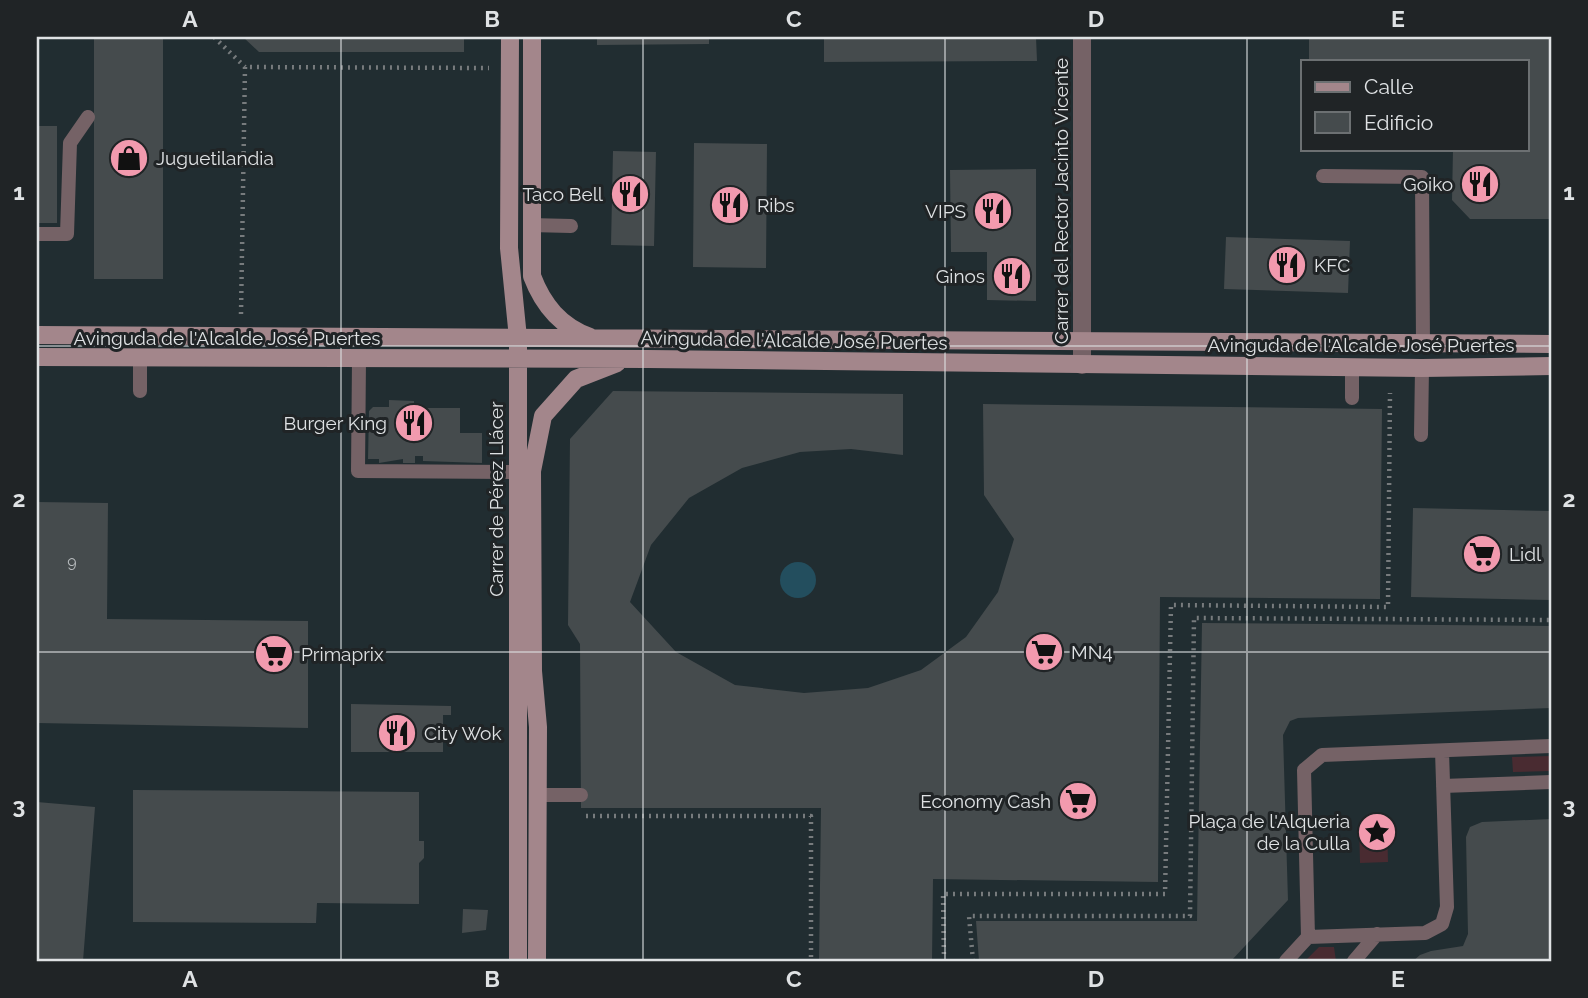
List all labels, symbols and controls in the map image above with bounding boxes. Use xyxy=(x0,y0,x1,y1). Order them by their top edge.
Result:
text: A xyxy=(182,5,198,32)
text: B xyxy=(484,5,500,32)
text: C xyxy=(786,5,802,32)
text: D xyxy=(1088,5,1104,32)
text: E xyxy=(1391,5,1405,32)
street label: Carrer del Rector Jacinto Vicente xyxy=(1050,58,1072,344)
legend xyxy=(1301,60,1528,150)
text: Calle xyxy=(1364,74,1414,99)
text: Edificio xyxy=(1364,110,1433,135)
shop icon: Juguetilandia xyxy=(108,137,150,179)
place label: Juguetilandia xyxy=(156,147,274,169)
restaurant icon: Goiko xyxy=(1459,163,1501,205)
restaurant icon: Taco Bell xyxy=(609,173,651,215)
place label: Goiko xyxy=(1403,173,1453,195)
text: 1 xyxy=(13,178,25,205)
text: 1 xyxy=(1563,178,1575,205)
place label: Taco Bell xyxy=(522,183,604,205)
restaurant icon: Ribs xyxy=(709,184,751,226)
restaurant icon: VIPS xyxy=(972,190,1014,232)
place label: Ribs xyxy=(757,194,794,216)
place label: VIPS xyxy=(925,200,966,222)
restaurant icon: KFC xyxy=(1266,244,1308,286)
place label: KFC xyxy=(1314,254,1350,276)
restaurant icon: Ginos xyxy=(991,255,1033,297)
place label: Ginos xyxy=(936,265,985,287)
street label: Avinguda de l'Alcalde José Puertes xyxy=(640,326,948,354)
street label: Avinguda de l'Alcalde José Puertes xyxy=(74,327,381,349)
street label: Avinguda de l'Alcalde José Puertes xyxy=(1208,334,1515,356)
street label: Carrer de Pérez Llácer xyxy=(485,401,507,597)
restaurant icon: Burger King xyxy=(393,402,435,444)
place label: Burger King xyxy=(284,412,387,434)
text: 2 xyxy=(13,485,25,512)
text: 2 xyxy=(1563,485,1575,512)
supermarket icon: Lidl xyxy=(1461,533,1503,575)
place label: Lidl xyxy=(1509,543,1542,565)
house number: 9 xyxy=(67,552,77,571)
supermarket icon: MN4 xyxy=(1023,631,1065,673)
supermarket icon: Primaprix xyxy=(253,633,295,675)
place label: MN4 xyxy=(1071,641,1113,663)
place label: Primaprix xyxy=(301,643,384,665)
restaurant icon: City Wok xyxy=(376,712,418,754)
place label: City Wok xyxy=(424,722,502,744)
supermarket icon: Economy Cash xyxy=(1057,780,1099,822)
place label: Economy Cash xyxy=(920,790,1051,812)
text: 3 xyxy=(13,792,25,819)
text: 3 xyxy=(1563,792,1575,819)
place label: Plaça de l'Alqueria de la Culla xyxy=(1188,810,1350,854)
place icon: Plaça de l'Alqueria de la Culla xyxy=(1356,811,1398,853)
text: A xyxy=(182,965,198,992)
text: B xyxy=(484,965,500,992)
text: C xyxy=(786,965,802,992)
text: D xyxy=(1088,965,1104,992)
text: E xyxy=(1391,965,1405,992)

